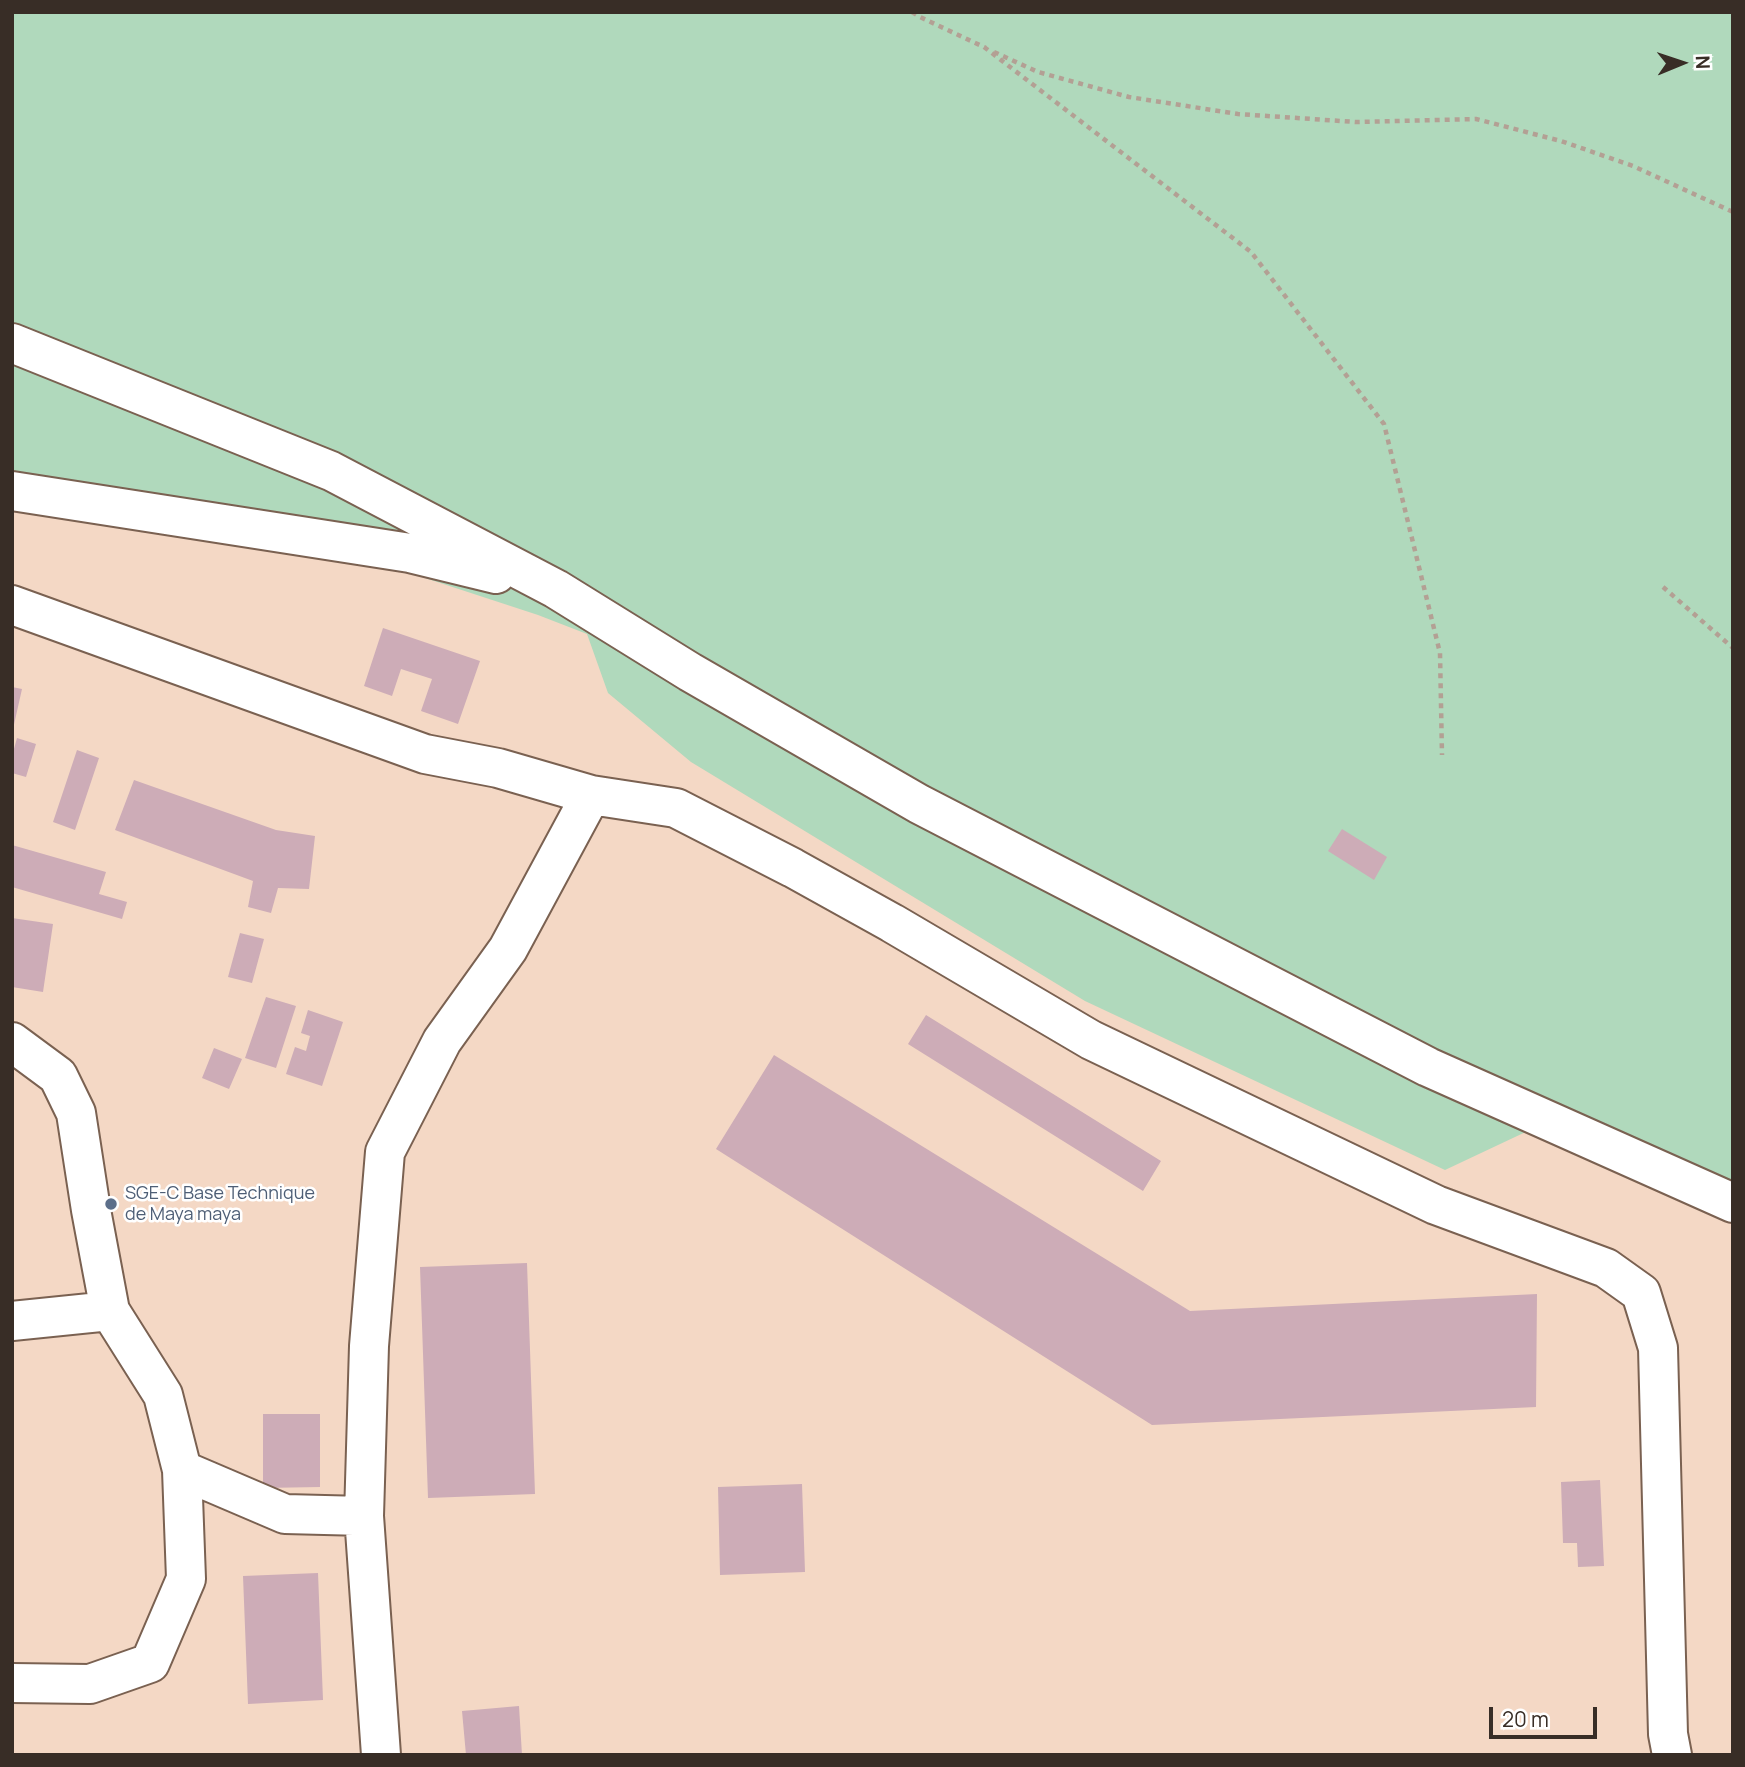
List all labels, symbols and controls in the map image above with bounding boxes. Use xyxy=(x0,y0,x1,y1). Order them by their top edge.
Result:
north arrow xyxy=(1647,28,1717,98)
text: N xyxy=(1690,55,1716,70)
place label: SGE-C Base Technique de Maya maya xyxy=(125,1183,315,1226)
marker: SGE-C Base Technique de Maya maya xyxy=(103,1196,119,1212)
scale bar xyxy=(1493,1694,1602,1738)
text: 20 m xyxy=(1502,1705,1549,1733)

